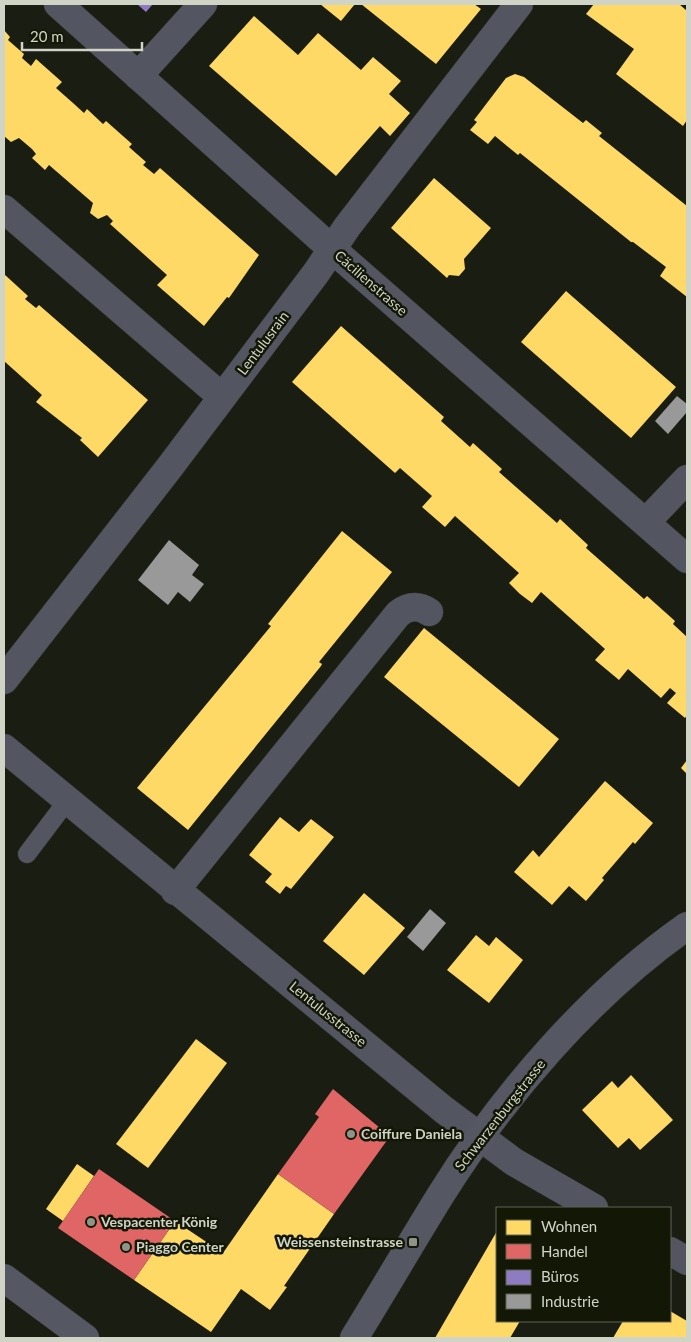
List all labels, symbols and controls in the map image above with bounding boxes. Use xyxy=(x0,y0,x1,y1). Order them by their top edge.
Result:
scale bar xyxy=(22,20,142,52)
text: 20 m xyxy=(30,27,64,45)
street label: Cäcilienstrasse xyxy=(332,246,411,319)
street label: Lentulusrain xyxy=(233,308,292,378)
street label: Lentulusstrasse xyxy=(286,977,370,1050)
street label: Schwarzenburgstrasse xyxy=(451,1056,548,1174)
place label: Coiffure Daniela xyxy=(361,1125,462,1142)
marker: Coiffure Daniela xyxy=(345,1128,357,1140)
legend xyxy=(496,1207,671,1322)
place label: Vespacenter König xyxy=(100,1213,218,1230)
marker: Vespacenter König xyxy=(85,1216,97,1228)
text: Wohnen xyxy=(541,1217,597,1235)
place label: Weissensteinstrasse xyxy=(277,1233,404,1250)
marker: Weissensteinstrasse xyxy=(407,1236,419,1248)
place label: Piaggo Center xyxy=(136,1238,224,1255)
marker: Piaggo Center xyxy=(120,1241,132,1253)
text: Handel xyxy=(541,1242,588,1260)
text: Büros xyxy=(541,1267,579,1285)
text: Industrie xyxy=(541,1292,599,1310)

